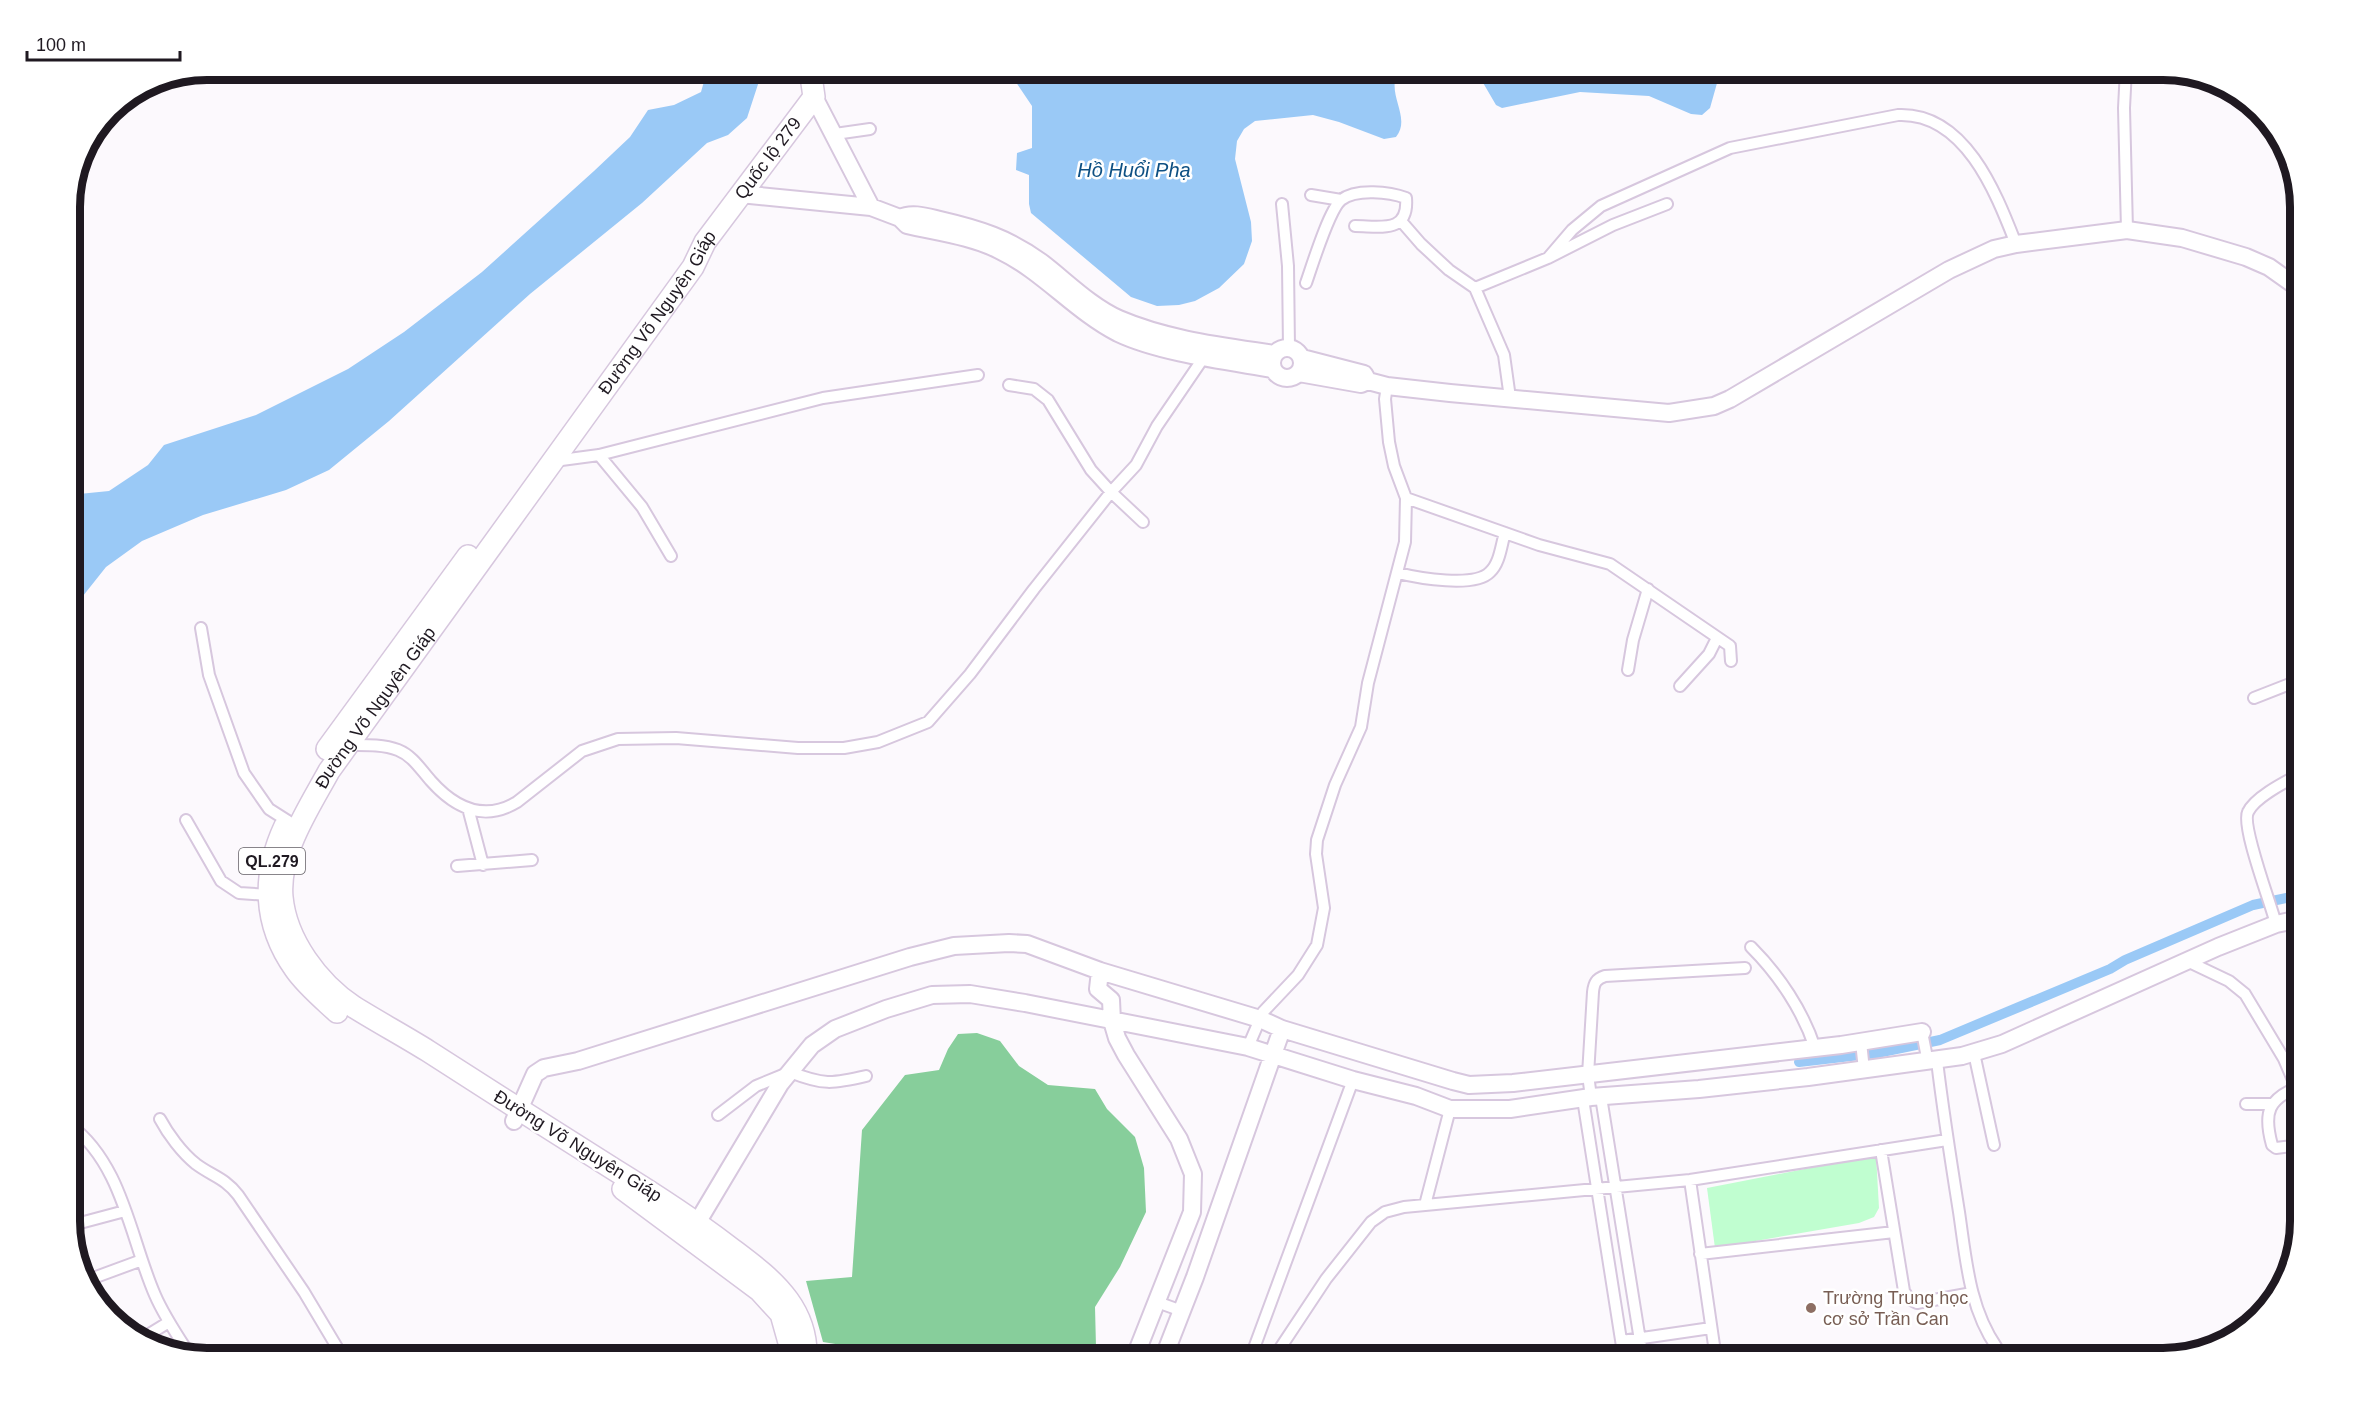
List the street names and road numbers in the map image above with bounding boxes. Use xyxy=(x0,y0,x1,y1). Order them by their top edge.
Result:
street label: Quốc lộ 279 xyxy=(731,113,805,203)
street label: Đường Võ Nguyên Giáp xyxy=(594,227,720,398)
street label: Đường Võ Nguyên Giáp xyxy=(311,623,440,792)
road number: QL.279 xyxy=(239,848,305,874)
street label: Đường Võ Nguyên Giáp xyxy=(490,1086,666,1206)

